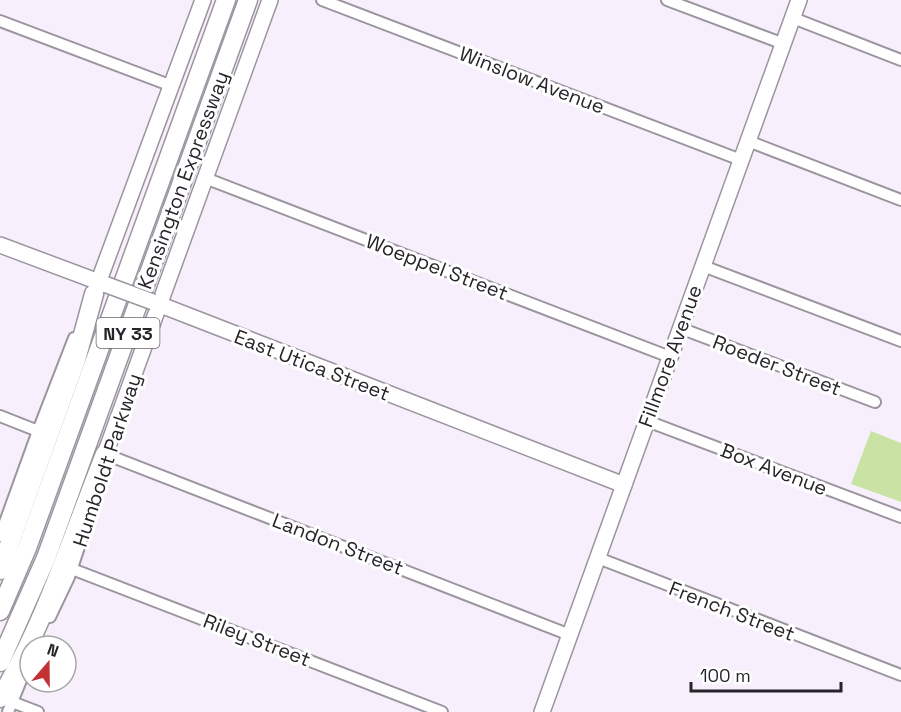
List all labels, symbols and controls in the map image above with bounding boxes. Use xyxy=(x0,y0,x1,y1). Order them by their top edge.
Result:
street label: Winslow Avenue xyxy=(456,40,608,120)
street label: Kensington Expressway xyxy=(131,67,235,293)
street label: Woeppel Street xyxy=(362,228,512,306)
street label: Fillmore Avenue xyxy=(632,281,708,431)
road number: NY 33 xyxy=(96,318,160,348)
street label: East Utica Street xyxy=(231,323,393,407)
street label: Roeder Street xyxy=(709,329,845,401)
street label: Humboldt Parkway xyxy=(67,370,147,550)
street label: Box Avenue xyxy=(717,437,831,501)
street label: Landon Street xyxy=(269,507,407,581)
street label: French Street xyxy=(665,575,799,647)
street label: Riley Street xyxy=(200,608,314,672)
north arrow xyxy=(18,634,78,694)
text: N xyxy=(44,639,62,662)
scale bar xyxy=(691,655,841,693)
text: 100 m xyxy=(700,664,751,687)

